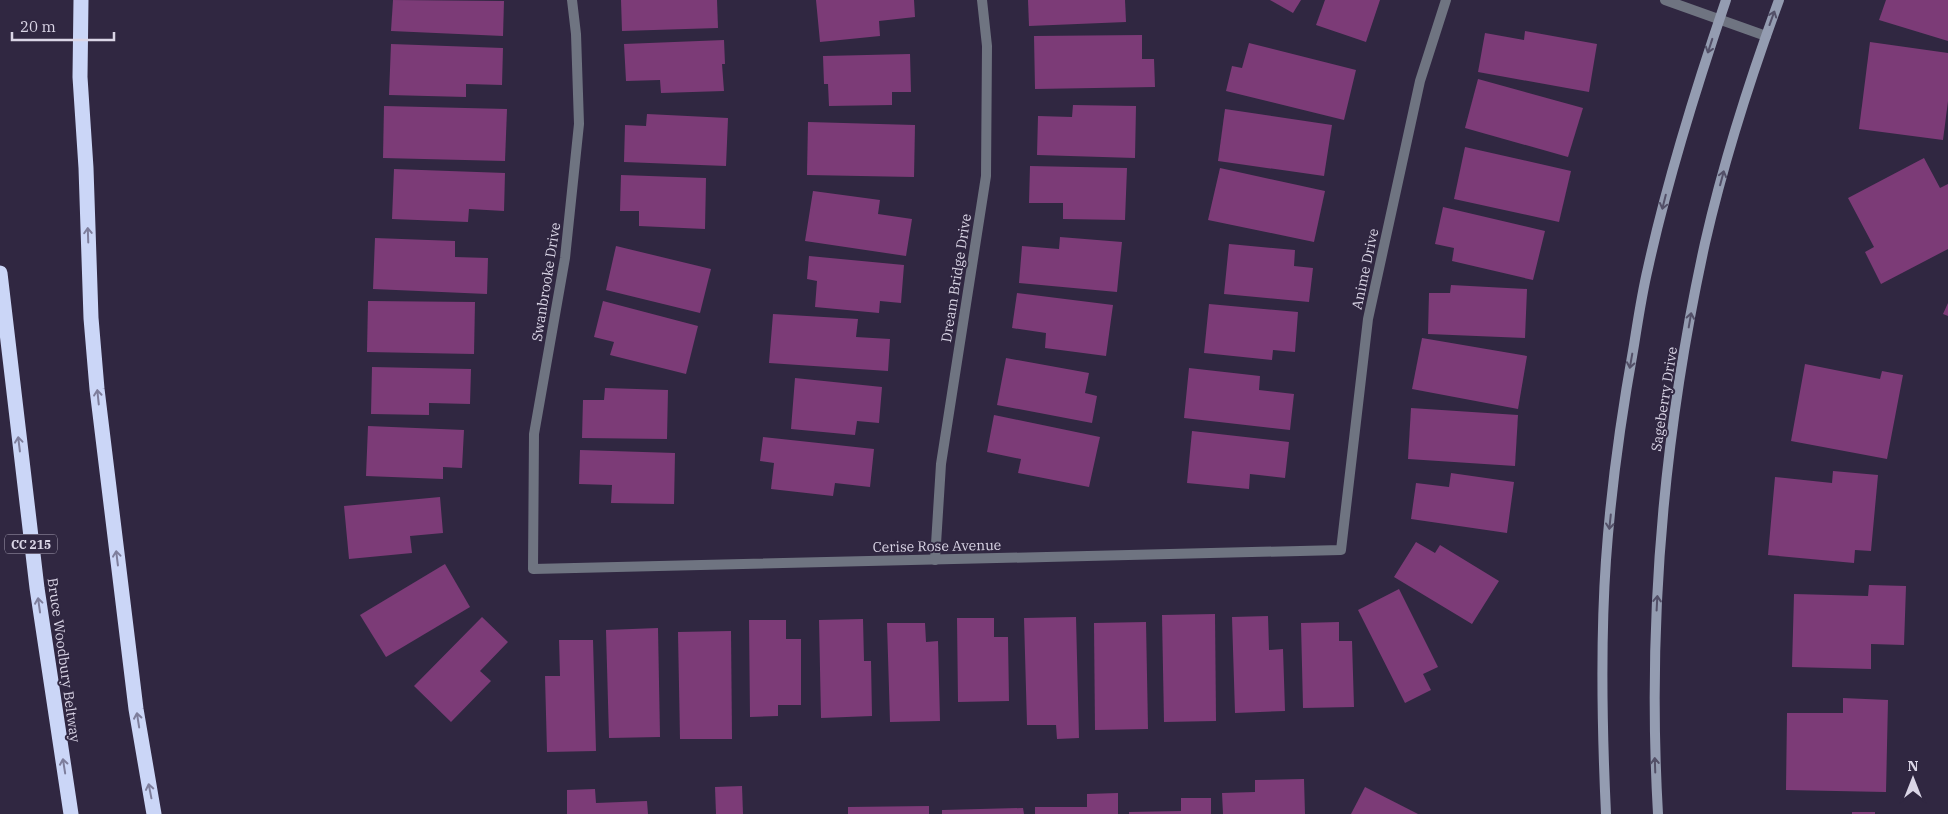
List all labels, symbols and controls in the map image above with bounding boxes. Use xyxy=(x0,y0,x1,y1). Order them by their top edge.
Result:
scale bar xyxy=(12,10,115,42)
one-way arrow xyxy=(1768,11,1777,26)
text: 20 m xyxy=(20,17,56,36)
one-way arrow xyxy=(1705,38,1714,53)
one-way arrow xyxy=(1718,171,1727,187)
one-way arrow xyxy=(1659,193,1668,209)
street label: Dream Bridge Drive xyxy=(937,212,975,344)
street label: Swanbrooke Drive xyxy=(528,221,564,343)
one-way arrow xyxy=(84,227,93,243)
street label: Anime Drive xyxy=(1348,227,1382,311)
one-way arrow xyxy=(1686,313,1696,329)
street label: Sageberry Drive xyxy=(1647,345,1681,453)
one-way arrow xyxy=(1626,352,1635,368)
one-way arrow xyxy=(93,389,103,405)
one-way arrow xyxy=(14,436,24,452)
one-way arrow xyxy=(1605,513,1615,529)
road number: CC 215 xyxy=(5,534,57,554)
street label: Cerise Rose Avenue xyxy=(873,536,1001,556)
one-way arrow xyxy=(112,551,122,567)
street label: Bruce Woodbury Beltway xyxy=(44,577,85,744)
one-way arrow xyxy=(1652,595,1661,611)
one-way arrow xyxy=(34,597,44,613)
one-way arrow xyxy=(132,712,142,728)
north arrow xyxy=(1888,754,1938,804)
text: N xyxy=(1907,757,1919,775)
one-way arrow xyxy=(58,758,68,774)
one-way arrow xyxy=(1651,758,1660,774)
one-way arrow xyxy=(144,783,154,799)

